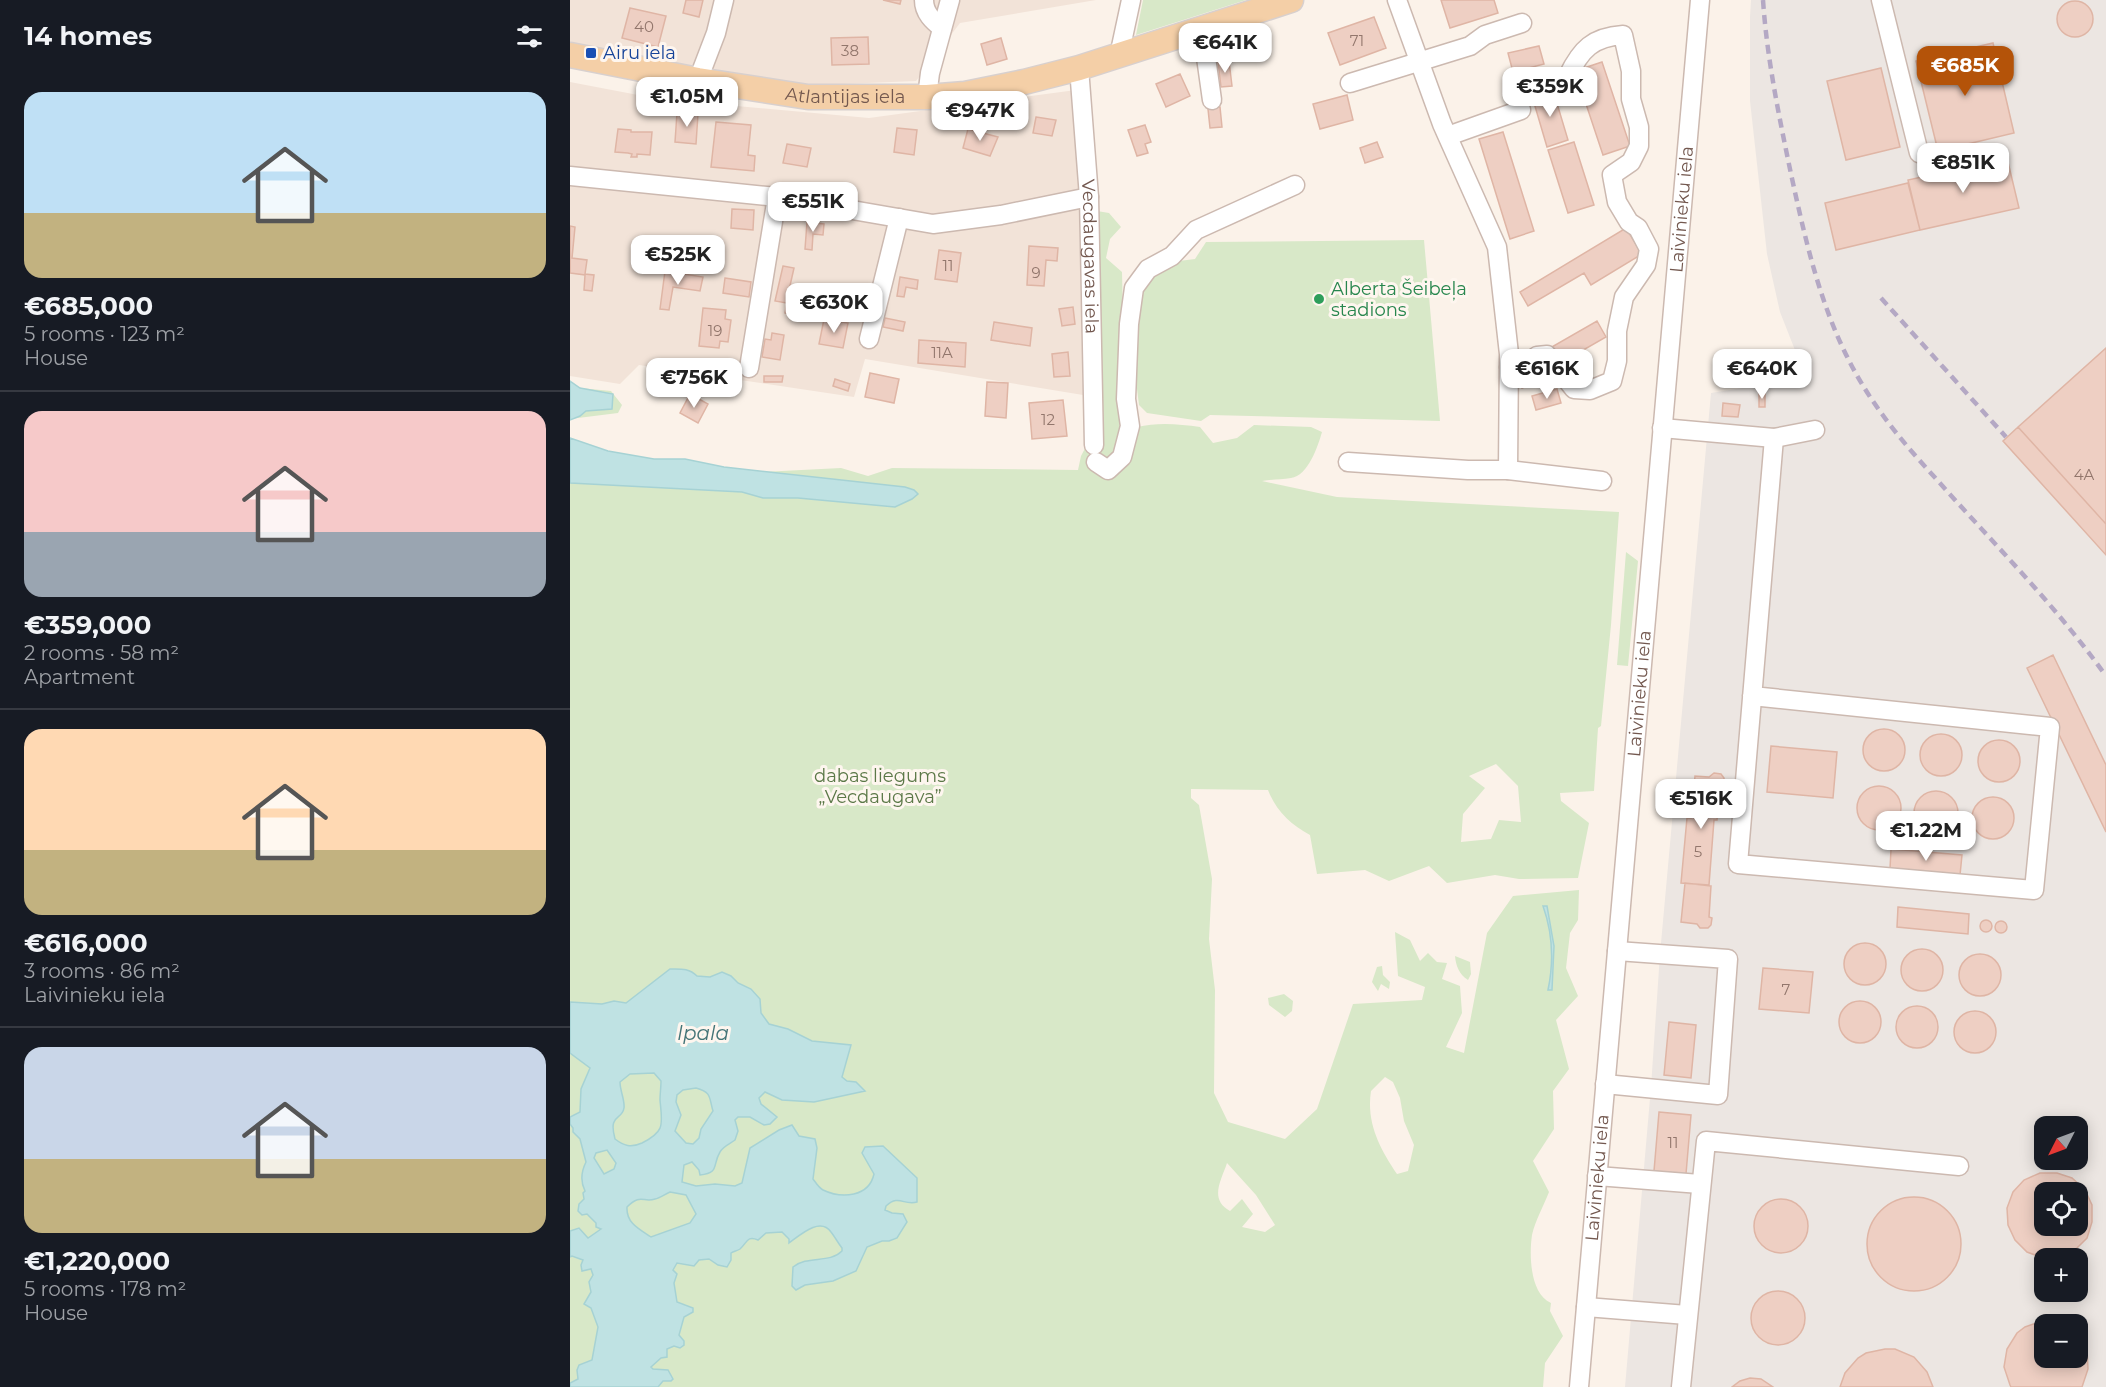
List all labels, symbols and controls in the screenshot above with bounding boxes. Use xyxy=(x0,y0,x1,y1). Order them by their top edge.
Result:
house number: 40 xyxy=(634,17,654,36)
text: 14 homes xyxy=(24,20,152,52)
icon: filters xyxy=(513,20,546,53)
pin: €641K xyxy=(1183,23,1267,74)
text: €641K xyxy=(1193,30,1257,54)
house number: 71 xyxy=(1350,31,1364,50)
house number: 38 xyxy=(841,41,859,60)
place label: Airu iela xyxy=(603,42,676,64)
marker: Airu iela xyxy=(584,46,598,60)
pin: €685K xyxy=(1923,46,2007,97)
text: €685K xyxy=(1931,53,1999,77)
pin: €359K xyxy=(1508,67,1592,118)
text: €359K xyxy=(1516,74,1584,98)
pin: €1.05M xyxy=(638,77,736,128)
street label: Atlantijas iela xyxy=(784,83,905,108)
text: €1.05M xyxy=(650,84,724,108)
pin: €947K xyxy=(938,91,1022,142)
text: €947K xyxy=(946,98,1014,122)
icon: home xyxy=(231,131,339,239)
pin: €851K xyxy=(1921,143,2005,194)
street label: Laivinieku iela xyxy=(1665,145,1698,274)
text: €851K xyxy=(1931,150,1995,174)
street label: Vecdaugavas iela xyxy=(1077,178,1103,334)
pin: €551K xyxy=(771,182,855,233)
text: €551K xyxy=(782,189,844,213)
pin: €525K xyxy=(636,235,720,286)
text: €525K xyxy=(645,242,711,266)
house number: 11 xyxy=(943,256,953,275)
house number: 9 xyxy=(1031,263,1041,282)
place label: Alberta Šeibeļa stadions xyxy=(1331,278,1467,321)
pin: €630K xyxy=(792,283,876,334)
text: €685,000 xyxy=(24,290,153,322)
text: €630K xyxy=(800,290,868,314)
marker: Alberta Šeibeļa stadions xyxy=(1312,292,1326,306)
house number: 19 xyxy=(708,321,722,340)
text: 5 rooms · 123 m² xyxy=(24,322,185,346)
house number: 11A xyxy=(931,343,953,362)
text: House xyxy=(24,346,88,370)
pin: €616K xyxy=(1505,349,1589,400)
pin: €640K xyxy=(1720,349,1804,400)
text: €616K xyxy=(1515,356,1579,380)
text: €640K xyxy=(1727,356,1797,380)
pin: €756K xyxy=(652,358,736,409)
text: €756K xyxy=(660,365,728,389)
house number: 12 xyxy=(1041,410,1055,429)
icon: home xyxy=(231,450,339,558)
house number: 4A xyxy=(2074,465,2095,484)
text: €359,000 xyxy=(24,609,151,641)
street label: Laivinieku iela xyxy=(1623,629,1656,758)
text: 2 rooms · 58 m² xyxy=(24,641,179,665)
text: Apartment xyxy=(24,665,135,689)
park label: dabas liegums „Vecdaugava” xyxy=(814,765,946,808)
icon: home xyxy=(231,768,339,876)
pin: €516K xyxy=(1659,779,1743,830)
text: €516K xyxy=(1669,786,1733,810)
pin: €1.22M xyxy=(1877,811,1975,862)
text: €1.22M xyxy=(1890,818,1962,842)
house number: 5 xyxy=(1694,842,1702,861)
text: €616,000 xyxy=(24,927,148,959)
text: 3 rooms · 86 m² xyxy=(24,959,180,983)
house number: 7 xyxy=(1782,980,1791,999)
text: Laivinieku iela xyxy=(24,983,165,1007)
water label: Ipala xyxy=(677,1021,729,1045)
icon: home xyxy=(231,1086,339,1194)
street label: Laivinieku iela xyxy=(1581,1113,1614,1242)
north arrow xyxy=(2034,1116,2088,1170)
map controls xyxy=(2034,1116,2088,1368)
house number: 11 xyxy=(1668,1133,1678,1152)
button: locate xyxy=(2034,1182,2088,1236)
text: €1,220,000 xyxy=(24,1245,170,1277)
button: + xyxy=(2034,1248,2088,1302)
text: 5 rooms · 178 m² xyxy=(24,1277,186,1301)
text: House xyxy=(24,1301,88,1325)
button: − xyxy=(2034,1314,2088,1368)

